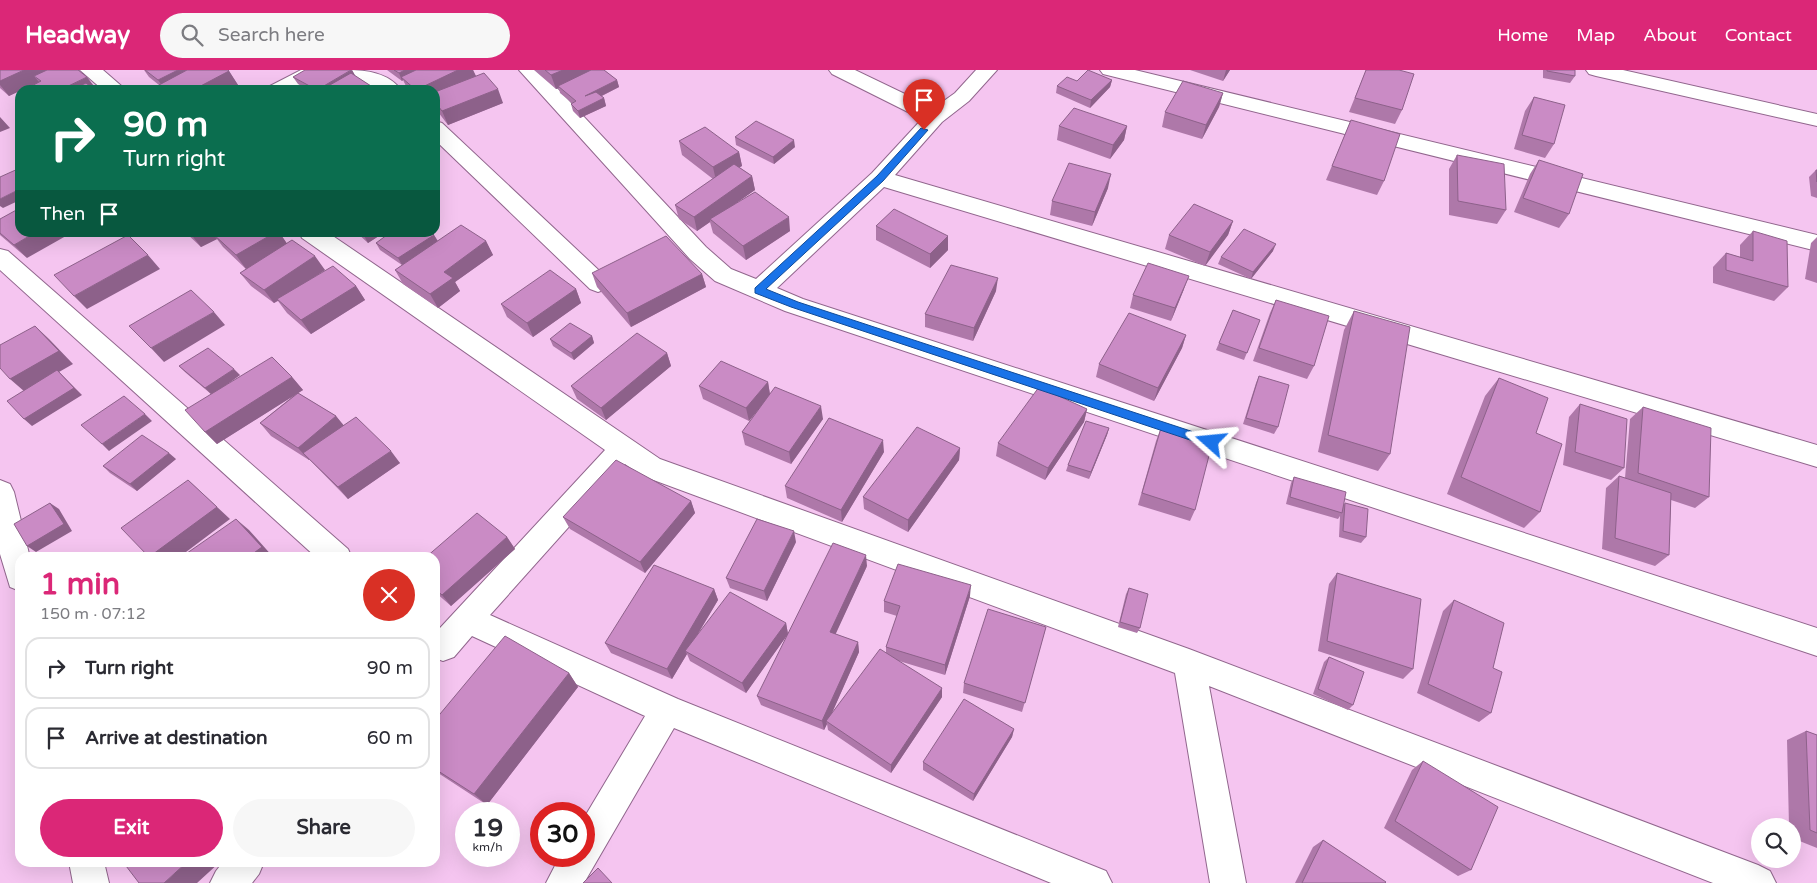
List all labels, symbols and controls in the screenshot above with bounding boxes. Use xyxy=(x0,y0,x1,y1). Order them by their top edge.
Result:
search box xyxy=(160,13,510,58)
text: Headway xyxy=(25,21,130,50)
icon: search xyxy=(178,21,206,49)
text: Search here xyxy=(218,24,325,46)
text: Home xyxy=(1497,24,1548,46)
text: Map xyxy=(1576,24,1615,46)
text: About xyxy=(1643,24,1697,46)
text: Contact xyxy=(1725,24,1792,46)
pin xyxy=(903,79,945,130)
icon: arrive xyxy=(910,86,938,114)
text: 90 m xyxy=(123,104,208,146)
icon: right xyxy=(40,105,105,170)
text: Turn right xyxy=(123,146,225,172)
icon: arrive xyxy=(95,200,123,228)
text: Then xyxy=(40,203,85,225)
position arrow xyxy=(1184,415,1236,467)
text: 1 min xyxy=(40,566,120,603)
button: close xyxy=(363,569,415,621)
text: 150 m · 07:12 xyxy=(40,604,146,624)
icon: right xyxy=(42,654,70,682)
text: Turn right xyxy=(85,657,173,679)
text: 90 m xyxy=(367,657,413,679)
icon: arrive xyxy=(42,724,70,752)
text: Arrive at destination xyxy=(85,727,268,749)
text: 60 m xyxy=(367,727,413,749)
button: Exit xyxy=(40,799,223,857)
button: Share xyxy=(233,799,415,857)
speed limit sign: 30 xyxy=(530,802,595,867)
text: 19 xyxy=(472,813,503,843)
map controls xyxy=(1751,818,1801,868)
button: search xyxy=(1751,818,1801,868)
text: km/h xyxy=(472,840,503,854)

